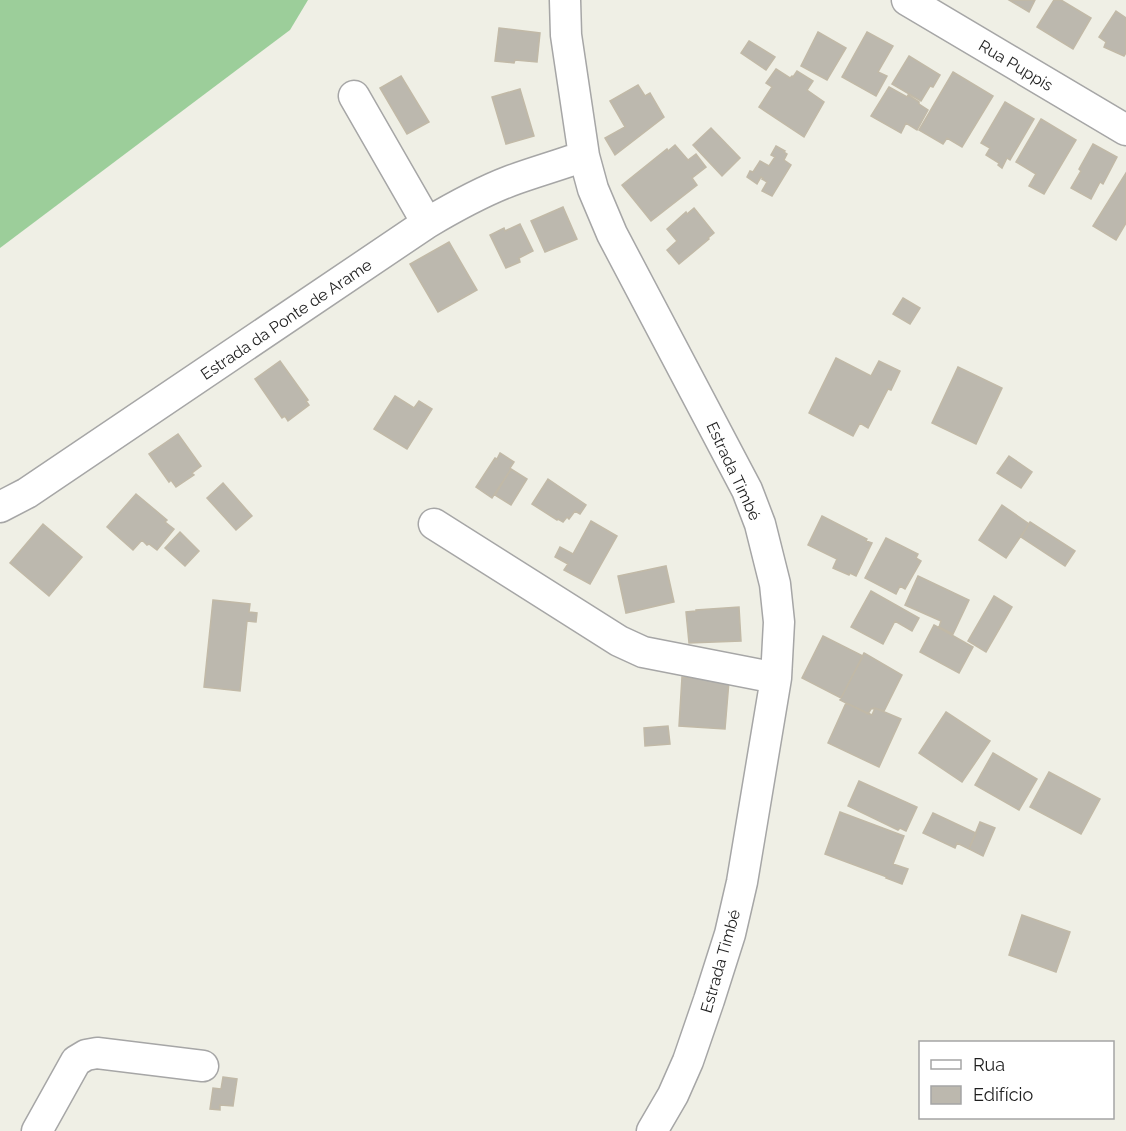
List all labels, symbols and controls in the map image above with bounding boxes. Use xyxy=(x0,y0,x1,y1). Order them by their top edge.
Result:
street label: Rua Puppis xyxy=(975,36,1056,95)
street label: Estrada da Ponte de Arame xyxy=(197,255,375,384)
street label: Estrada Timbé xyxy=(702,419,765,524)
street label: Estrada Timbé xyxy=(697,907,744,1015)
legend xyxy=(919,1041,1114,1119)
text: Rua xyxy=(973,1054,1005,1075)
text: Edifício xyxy=(973,1084,1033,1105)

